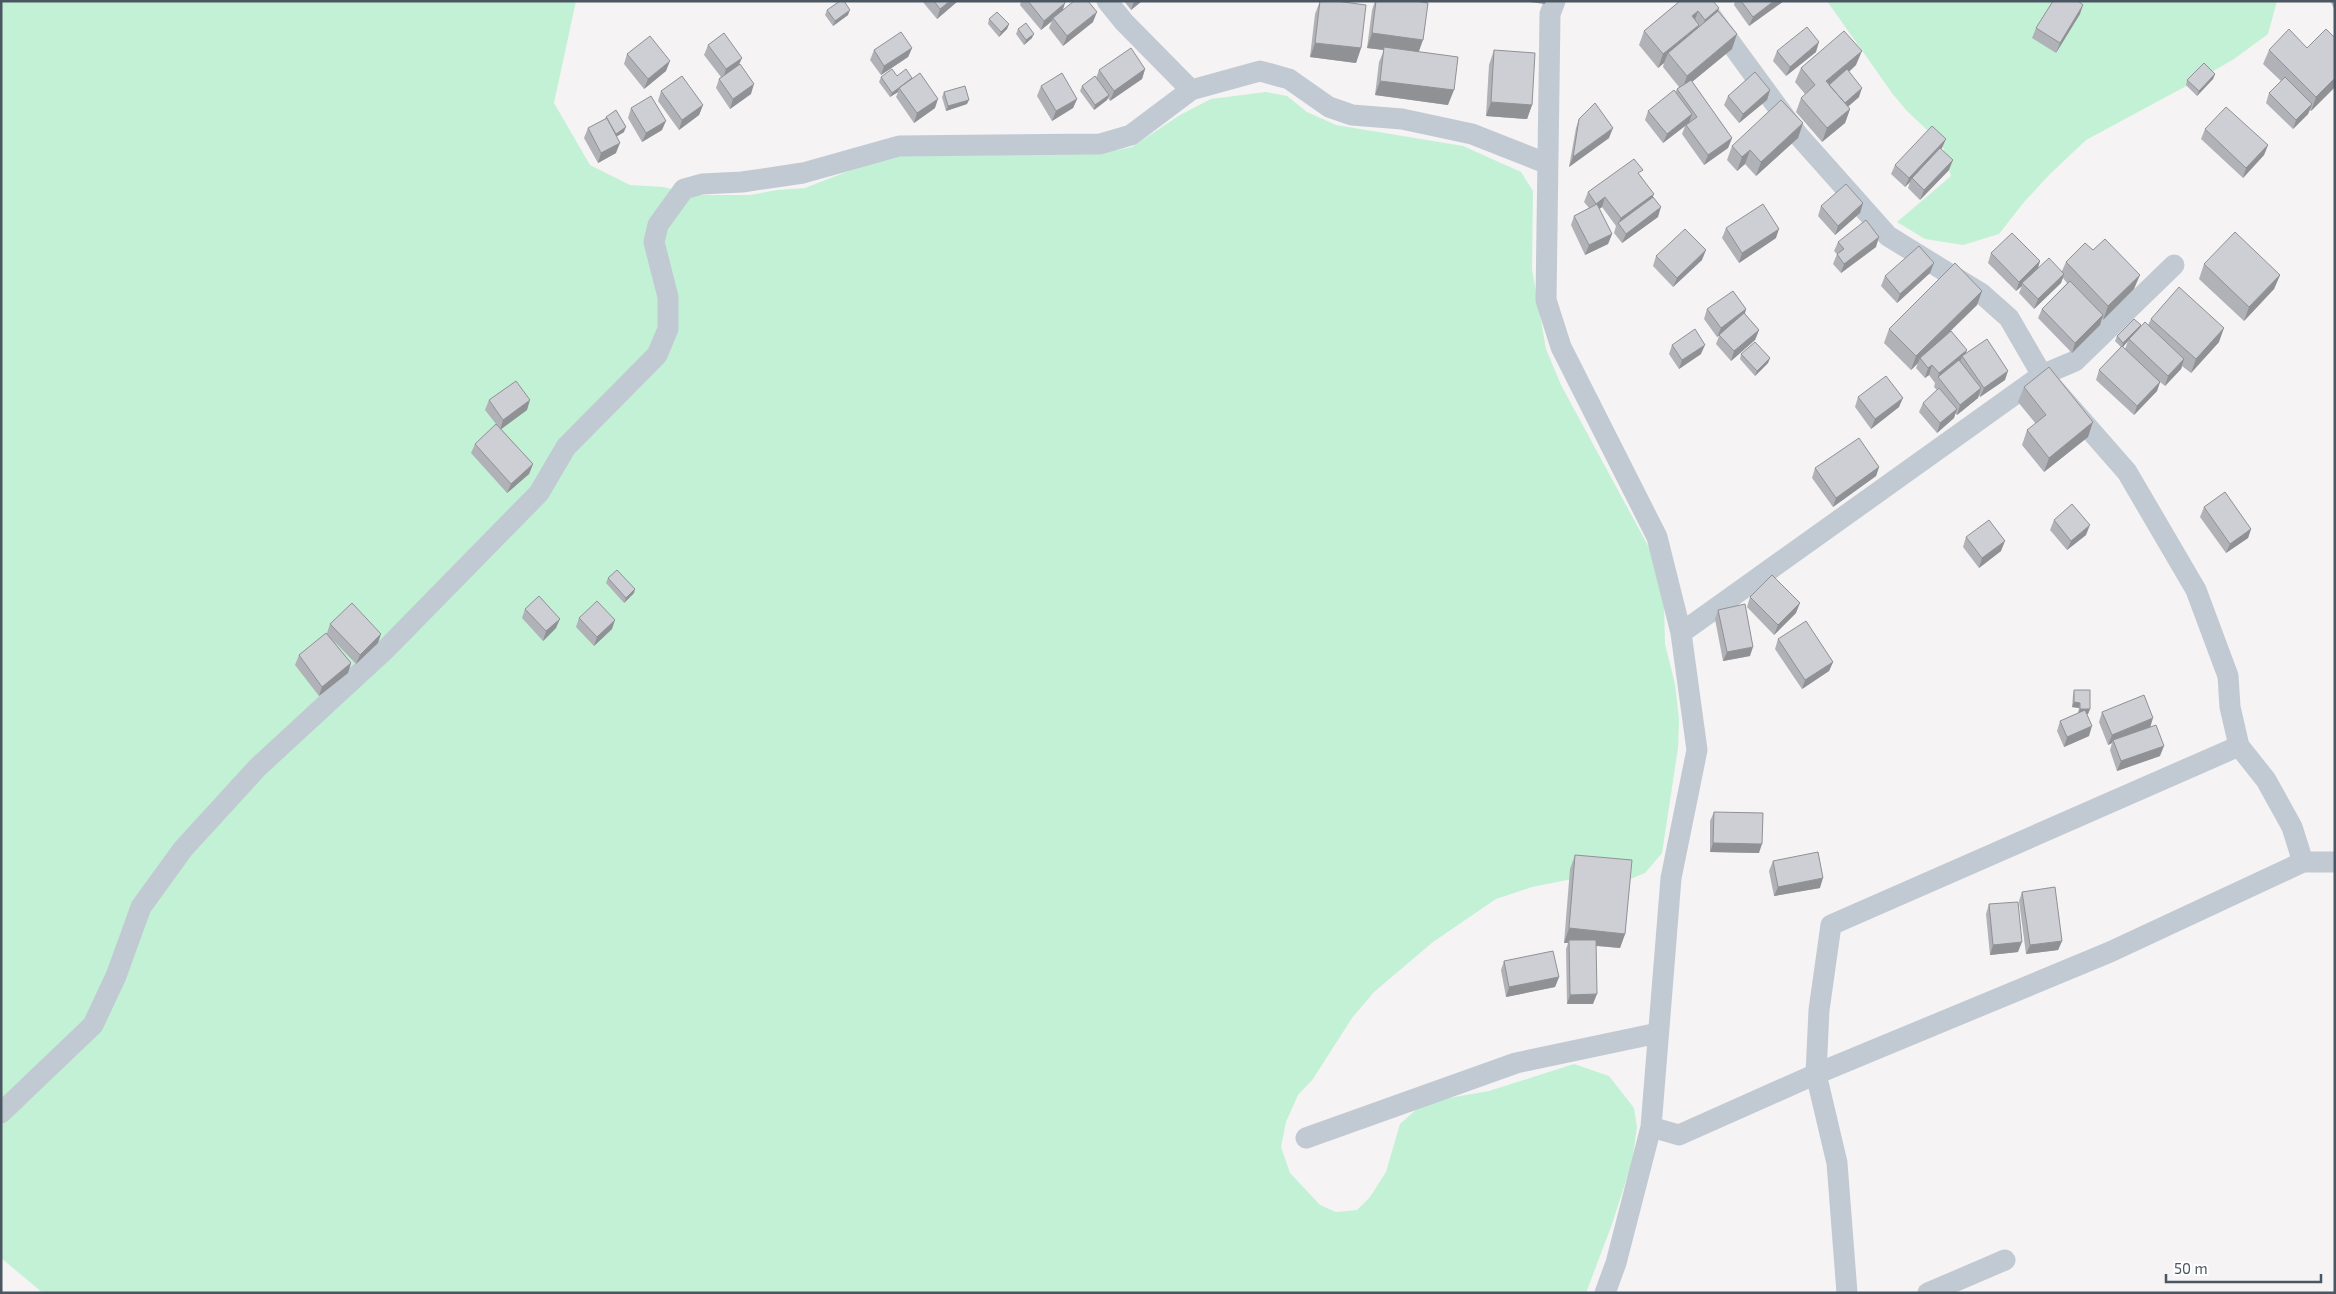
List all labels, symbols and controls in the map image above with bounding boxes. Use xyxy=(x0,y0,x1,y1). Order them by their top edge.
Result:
scale bar xyxy=(2166,1252,2321,1284)
text: 50 m xyxy=(2174,1259,2208,1277)

